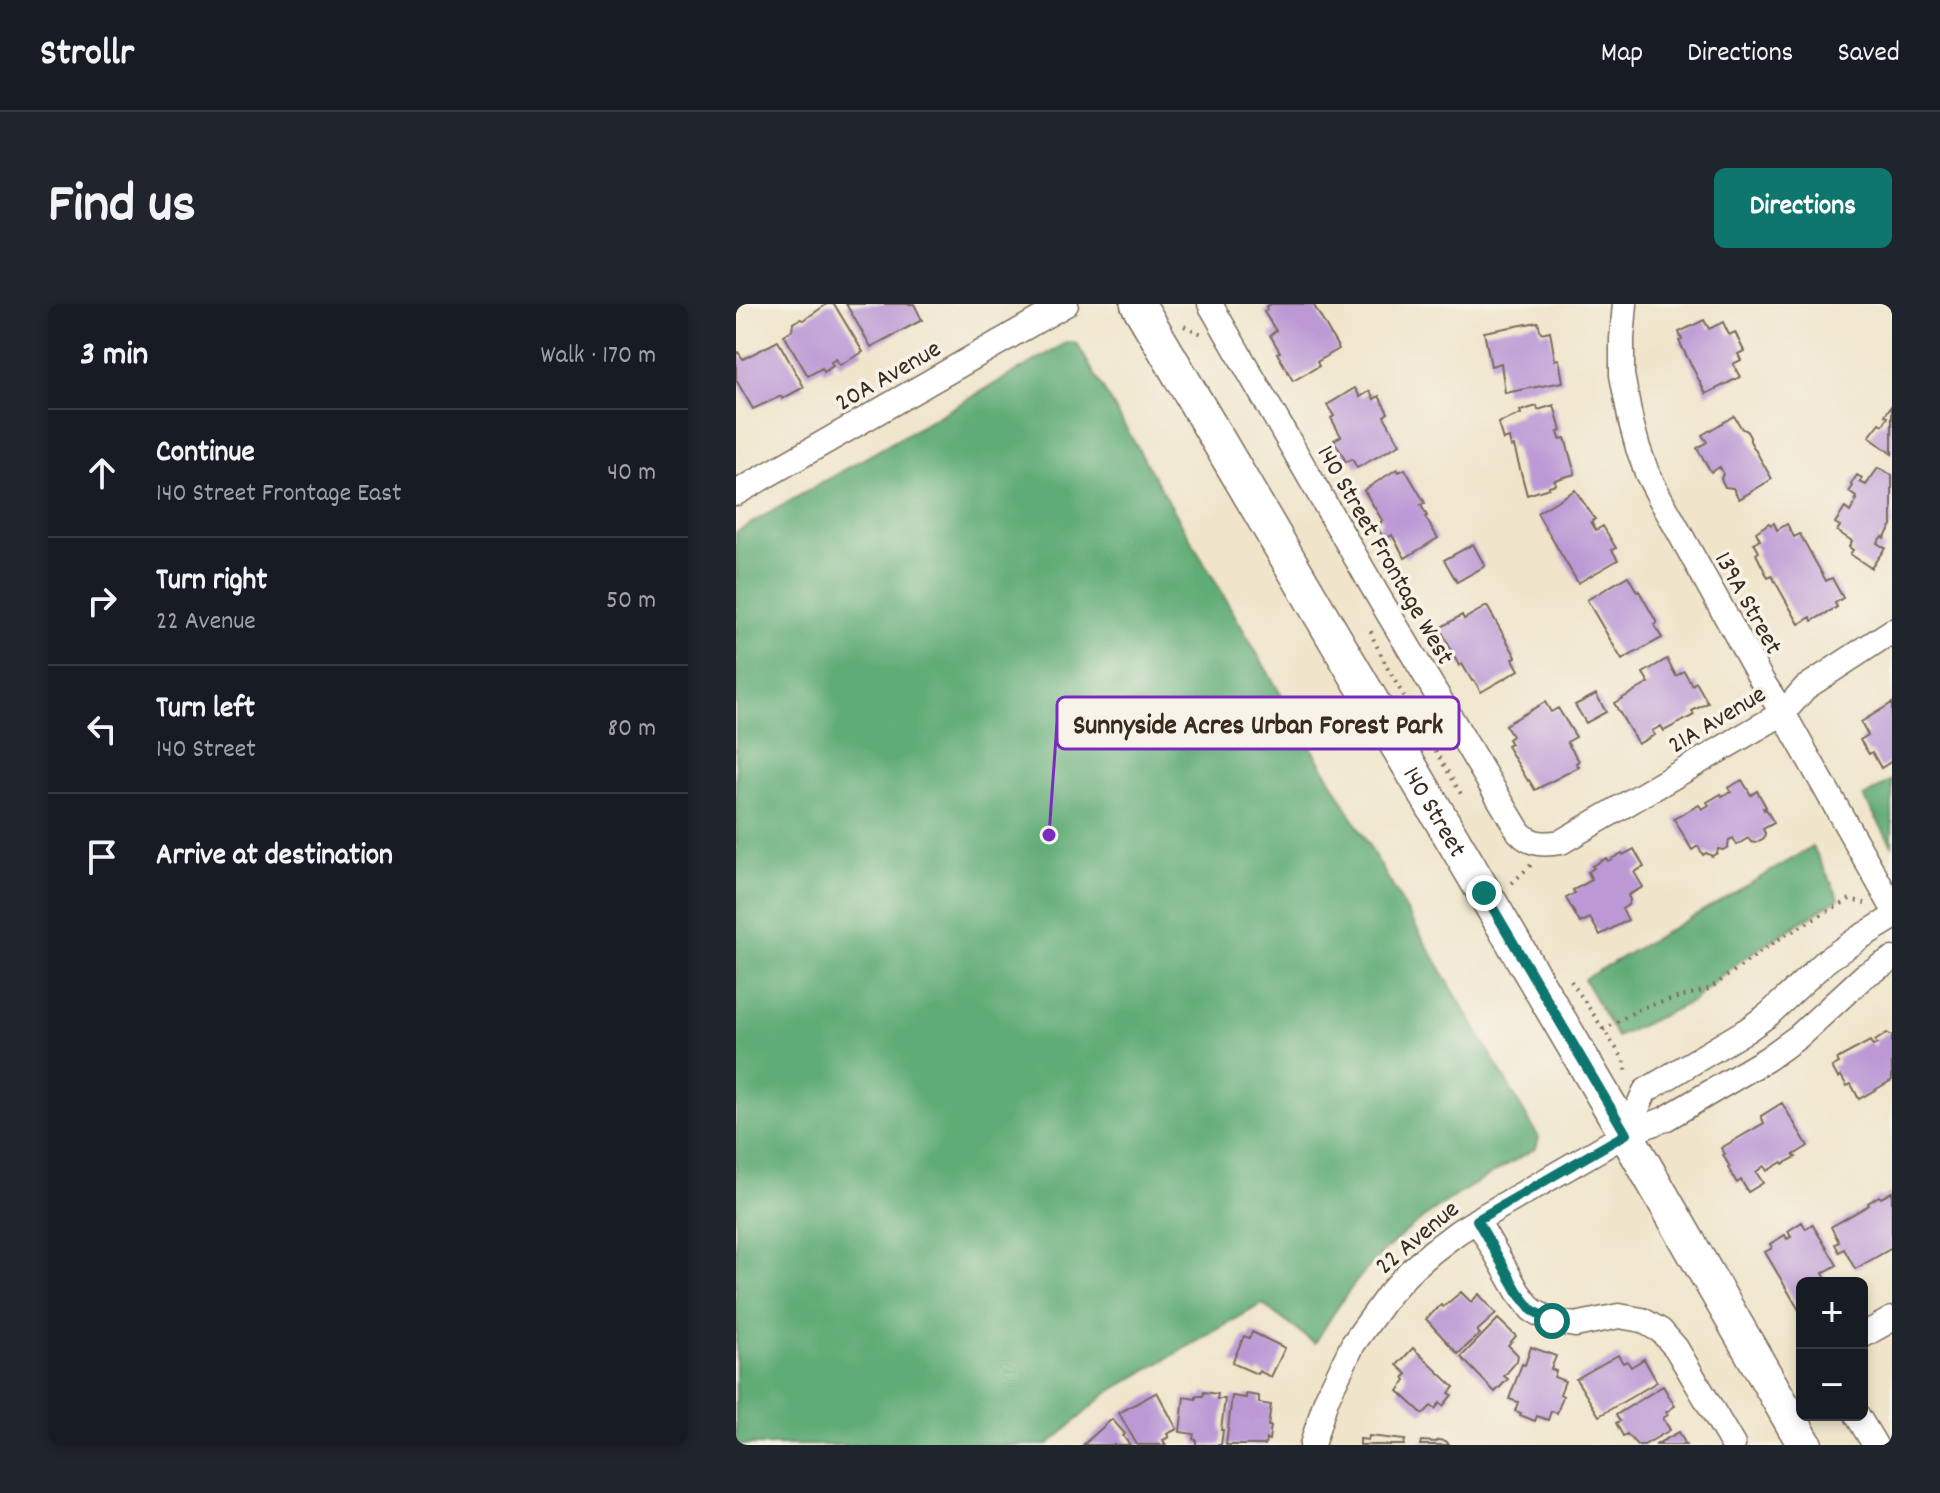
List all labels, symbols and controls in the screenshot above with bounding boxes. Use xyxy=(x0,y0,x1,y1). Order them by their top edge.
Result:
text: Strollr xyxy=(40,28,134,83)
text: Map xyxy=(1601,35,1643,75)
text: Directions xyxy=(1687,35,1793,75)
text: Saved xyxy=(1837,35,1900,75)
text: Find us xyxy=(48,168,196,248)
button: Directions xyxy=(1714,168,1892,248)
text: 3 min xyxy=(80,332,148,381)
street label: 20A Avenue xyxy=(829,332,949,422)
text: Walk · 170 m xyxy=(541,338,656,375)
text: Continue xyxy=(156,433,255,476)
street label: 140 Street Frontage West xyxy=(1306,439,1462,673)
icon: ahead xyxy=(80,451,124,495)
text: 40 m xyxy=(607,455,656,492)
text: 140 Street Frontage East xyxy=(156,476,402,513)
street label: 139A Street xyxy=(1703,546,1791,662)
text: Turn right xyxy=(156,561,267,604)
icon: right xyxy=(80,579,124,623)
text: 50 m xyxy=(606,583,656,620)
text: 22 Avenue xyxy=(156,604,256,641)
street label: 21A Avenue xyxy=(1662,677,1774,765)
text: Turn left xyxy=(156,689,255,732)
callout: Sunnyside Acres Urban Forest Park xyxy=(1057,697,1459,749)
icon: left xyxy=(80,707,124,751)
text: Sunnyside Acres Urban Forest Park xyxy=(1073,708,1443,748)
text: 80 m xyxy=(608,711,656,748)
text: 140 Street xyxy=(156,732,256,769)
street label: 140 Street xyxy=(1392,760,1474,865)
icon: arrive xyxy=(80,835,124,879)
text: Arrive at destination xyxy=(156,836,393,879)
route end xyxy=(1466,875,1502,911)
street label: 22 Avenue xyxy=(1368,1192,1468,1285)
map controls xyxy=(1796,1277,1868,1421)
button: + xyxy=(1796,1277,1868,1349)
route start xyxy=(1534,1303,1570,1339)
button: − xyxy=(1796,1349,1868,1421)

